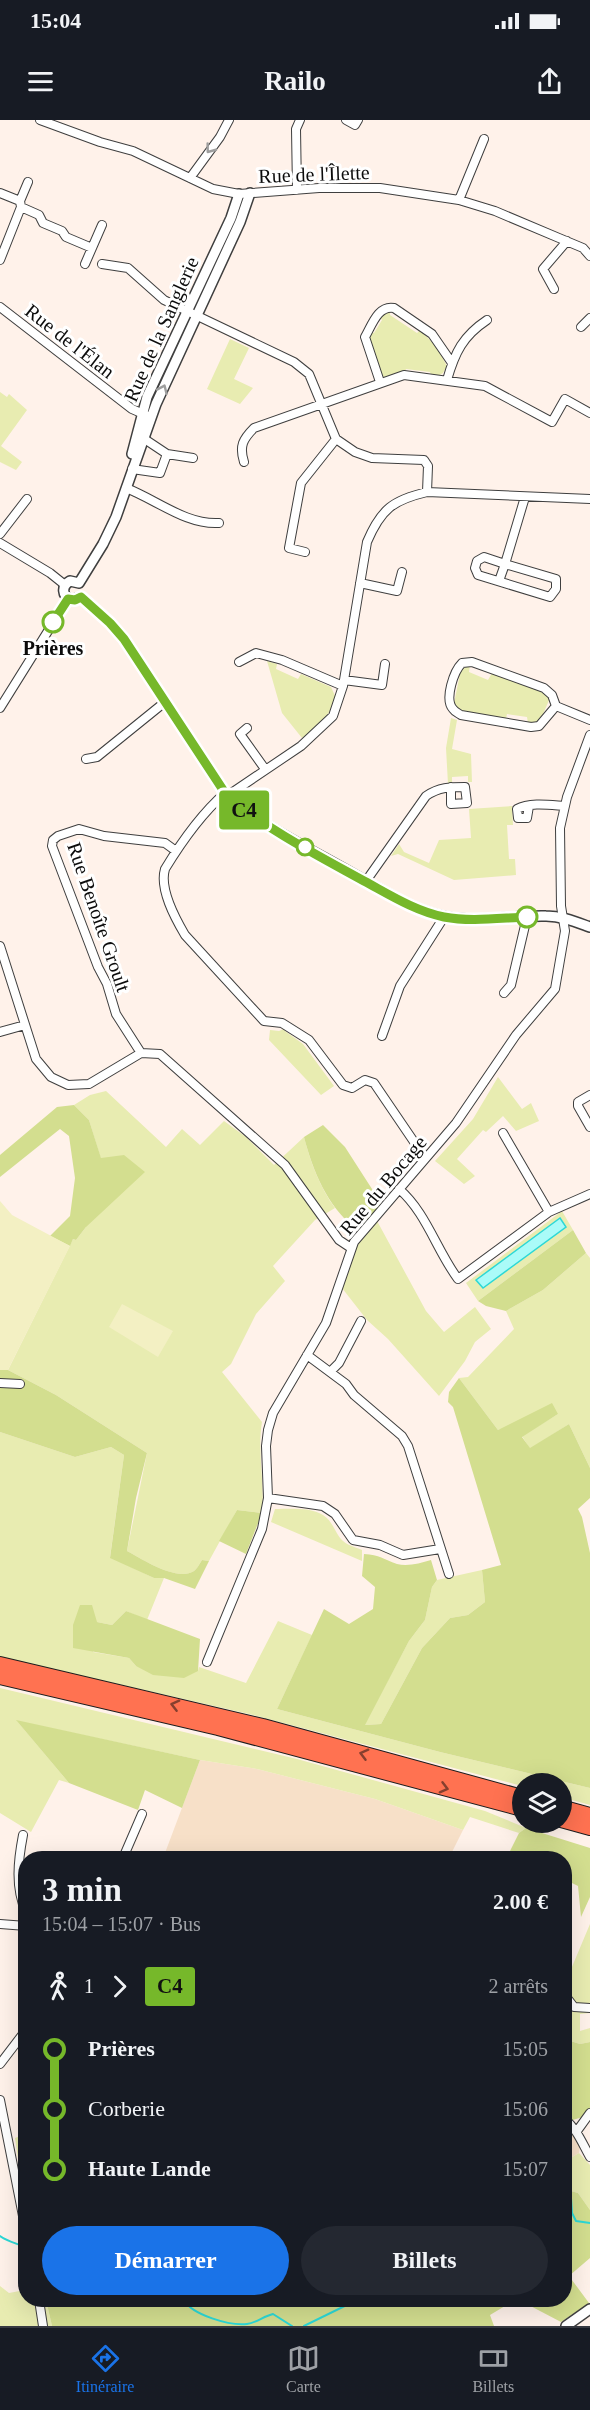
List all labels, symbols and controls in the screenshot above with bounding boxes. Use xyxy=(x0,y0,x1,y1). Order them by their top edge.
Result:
text: 15:04 xyxy=(30,8,81,33)
icon: menu xyxy=(24,65,57,98)
icon: share xyxy=(533,65,566,98)
text: Railo xyxy=(264,66,326,96)
one-way arrow xyxy=(207,143,218,154)
street label: Rue de l'Îlette xyxy=(258,161,370,187)
street label: Rue de la Sanglerie xyxy=(119,253,204,405)
street label: Rue de l'Élan xyxy=(21,299,119,383)
one-way arrow xyxy=(156,384,168,395)
marker: Prières xyxy=(42,611,64,633)
place label: Prières xyxy=(23,637,84,659)
line badge: C4 xyxy=(217,790,271,830)
text: C4 xyxy=(231,798,257,822)
unlabelled marker xyxy=(296,838,314,856)
street label: Rue Benoîte Groult xyxy=(63,839,135,995)
unlabelled marker xyxy=(516,906,538,928)
street label: Rue du Bocage xyxy=(335,1131,432,1240)
one-way arrow xyxy=(171,1699,181,1712)
one-way arrow xyxy=(359,1748,369,1761)
map controls xyxy=(512,1773,572,1833)
button: layers xyxy=(512,1773,572,1833)
one-way arrow xyxy=(438,1781,449,1793)
text: 3 min xyxy=(42,1872,122,1908)
text: 2.00 € xyxy=(493,1889,548,1914)
text: 15:04 – 15:07 · Bus xyxy=(42,1913,201,1935)
icon: walk xyxy=(42,1970,75,2003)
icon: forward xyxy=(103,1970,136,2003)
text: C4 xyxy=(157,1974,183,1998)
text: 1 xyxy=(84,1975,94,1997)
text: 2 arrêts xyxy=(489,1975,548,1997)
text: Prières xyxy=(88,2036,155,2061)
text: 15:05 xyxy=(502,2038,548,2060)
text: Corberie xyxy=(88,2096,165,2121)
text: 15:06 xyxy=(502,2098,548,2120)
text: Haute Lande xyxy=(88,2156,211,2181)
text: 15:07 xyxy=(502,2158,548,2180)
button: Démarrer xyxy=(42,2226,289,2295)
button: Billets xyxy=(301,2226,548,2295)
tab: Itinéraire xyxy=(76,2342,134,2396)
tab: Carte xyxy=(286,2342,321,2396)
tab: Billets xyxy=(472,2342,514,2396)

